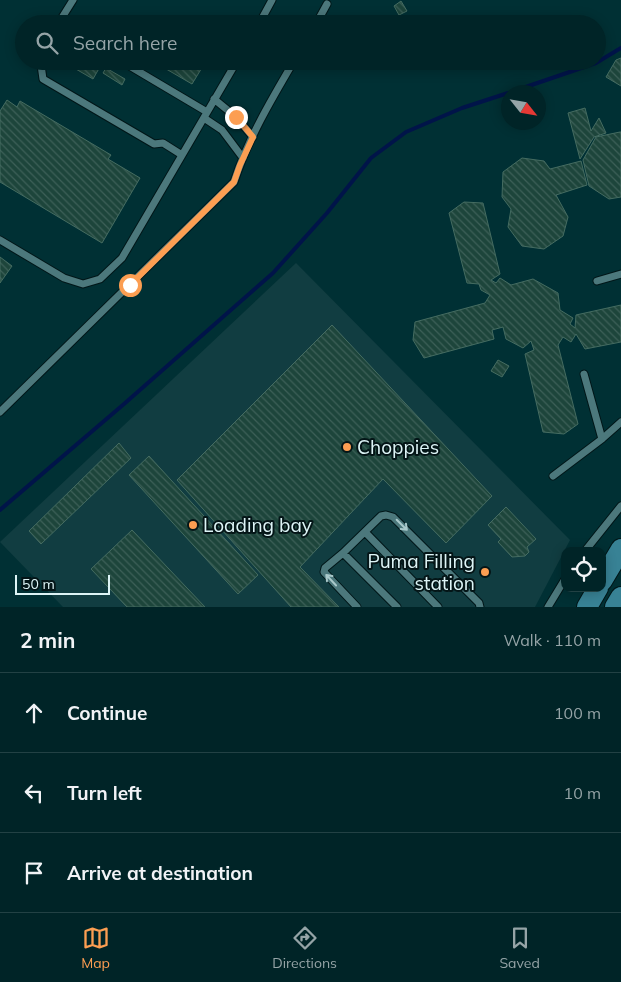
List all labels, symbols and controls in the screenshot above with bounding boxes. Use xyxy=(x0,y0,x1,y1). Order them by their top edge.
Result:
search box xyxy=(15,15,606,70)
icon: search xyxy=(33,29,61,57)
text: Search here xyxy=(73,31,177,55)
north arrow xyxy=(501,85,546,130)
route end xyxy=(225,106,248,129)
route start xyxy=(119,274,142,297)
place label: Choppies xyxy=(357,435,439,459)
marker: Choppies xyxy=(341,441,353,453)
place label: Loading bay xyxy=(203,513,312,537)
marker: Loading bay xyxy=(187,519,199,531)
one-way arrow xyxy=(396,519,408,531)
map controls xyxy=(561,547,606,592)
button: locate xyxy=(561,547,606,592)
place label: Puma Filling station xyxy=(367,549,475,595)
marker: Puma Filling station xyxy=(479,566,491,578)
scale bar xyxy=(15,572,110,595)
one-way arrow xyxy=(325,573,336,586)
text: 50 m xyxy=(22,575,55,593)
text: 2 min xyxy=(20,627,75,653)
text: Walk · 110 m xyxy=(503,630,601,650)
icon: ahead xyxy=(20,699,48,727)
text: Continue xyxy=(67,701,147,725)
text: 100 m xyxy=(554,703,601,723)
icon: left xyxy=(20,779,48,807)
text: Turn left xyxy=(67,781,142,805)
text: 10 m xyxy=(564,783,601,803)
icon: arrive xyxy=(20,859,48,887)
text: Arrive at destination xyxy=(67,861,253,885)
tab: Map xyxy=(81,924,110,972)
tab: Directions xyxy=(272,924,337,972)
tab: Saved xyxy=(499,924,540,972)

